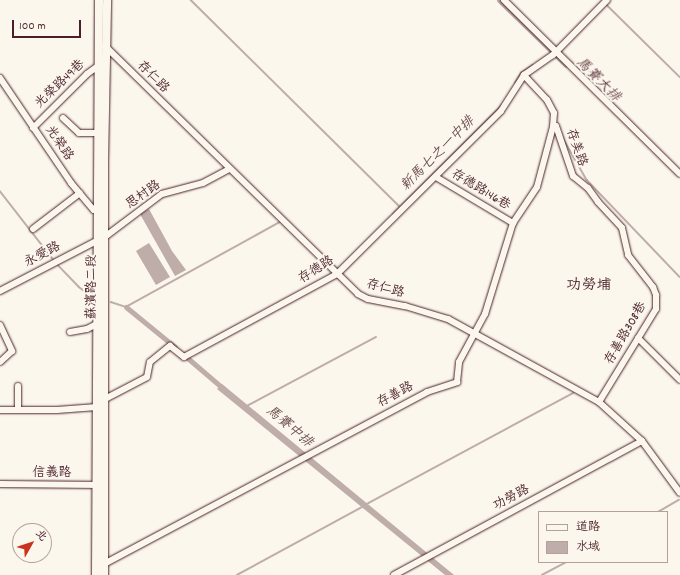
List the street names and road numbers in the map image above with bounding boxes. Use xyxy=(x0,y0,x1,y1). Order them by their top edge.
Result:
street label: 光榮路49巷 xyxy=(33,57,89,113)
street label: 存仁路 xyxy=(133,59,171,97)
street label: 光榮路 xyxy=(41,123,75,165)
street label: 存美路 xyxy=(561,127,589,169)
street label: 存德路146巷 xyxy=(447,167,513,215)
street label: 思村路 xyxy=(124,178,164,214)
street label: 永愛路 xyxy=(22,240,64,272)
street label: 存德路 xyxy=(296,254,338,288)
street label: 蘇濱路二段 xyxy=(85,255,101,319)
street label: 存仁路 xyxy=(364,277,406,303)
street label: 存善路308巷 xyxy=(603,300,651,368)
street label: 存善路 xyxy=(375,380,417,412)
street label: 信義路 xyxy=(33,466,71,482)
street label: 功勞路 xyxy=(491,483,533,515)

